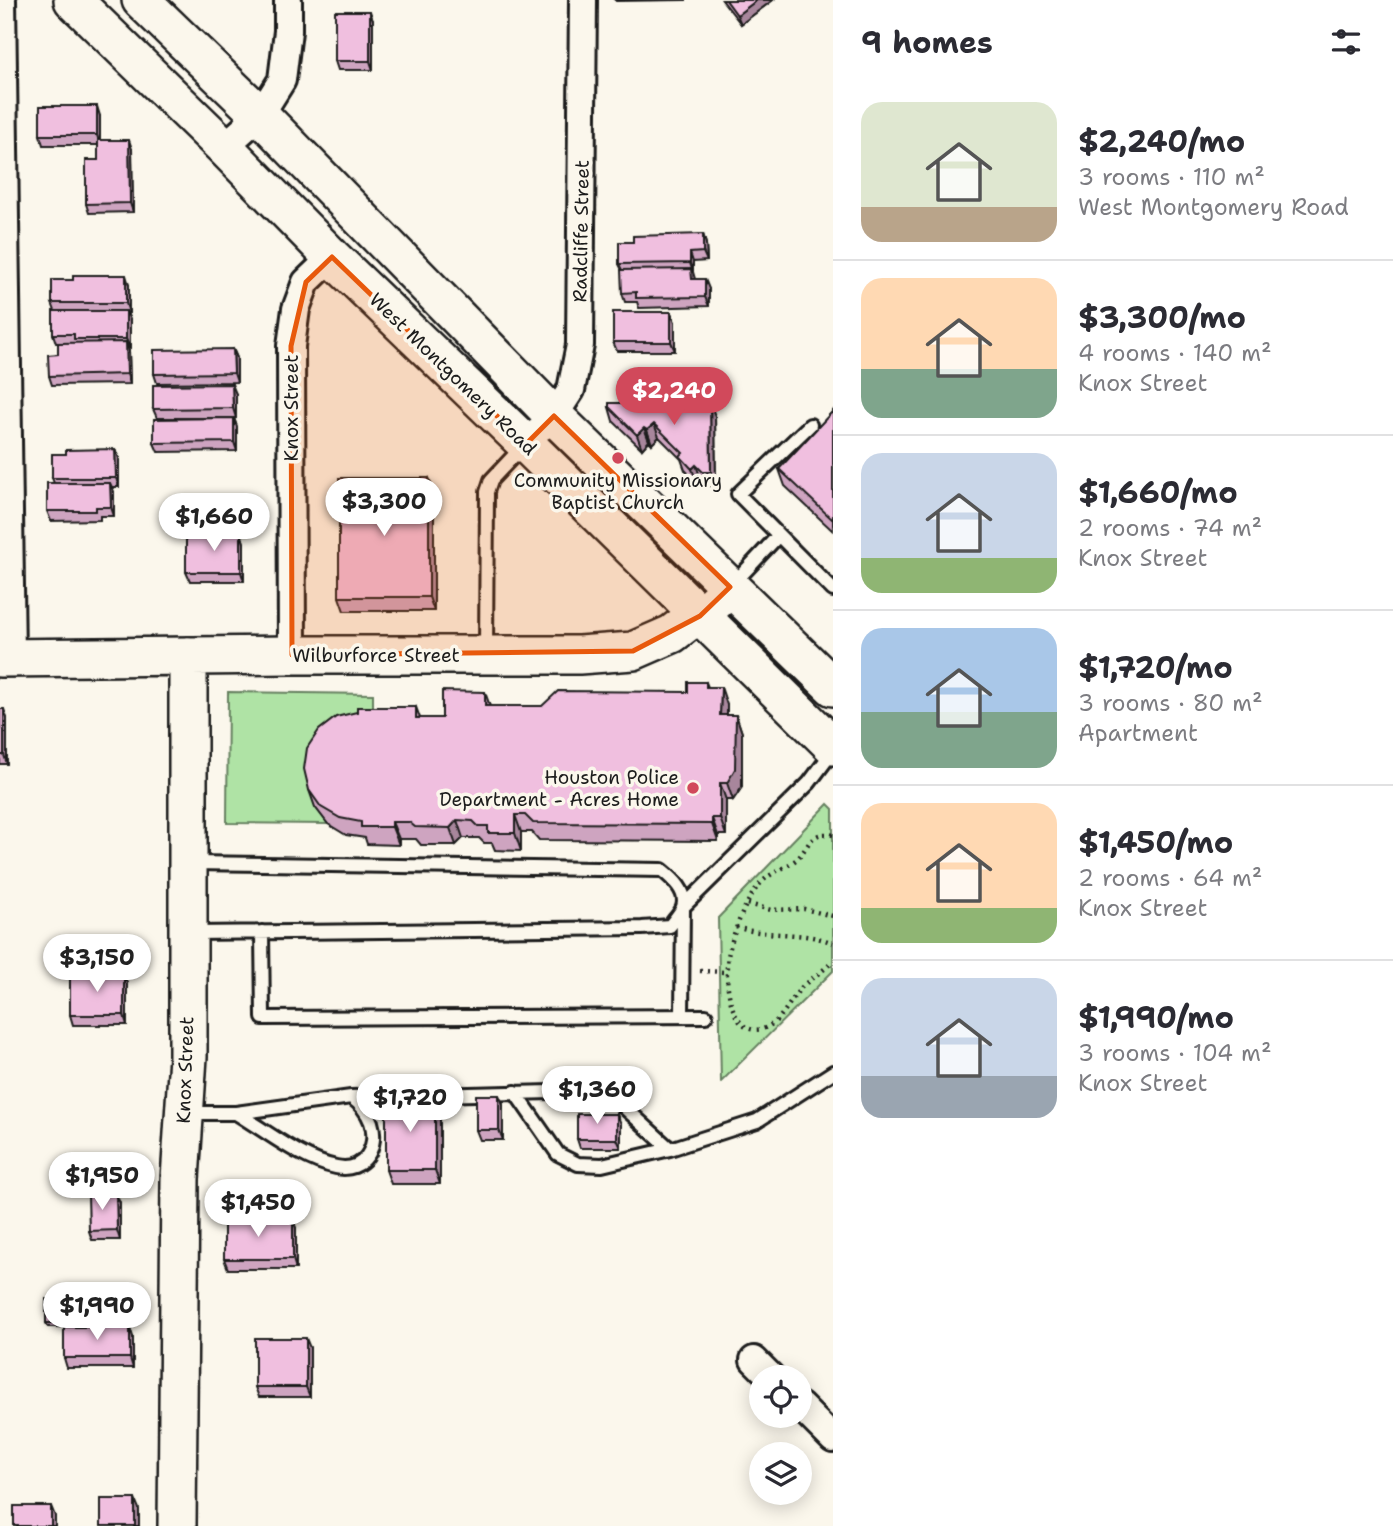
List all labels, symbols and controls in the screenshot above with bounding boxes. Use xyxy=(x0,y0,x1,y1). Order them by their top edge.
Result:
text: 9 homes xyxy=(861,22,993,63)
icon: filters xyxy=(1327,23,1365,61)
text: $2,240/mo xyxy=(1078,121,1245,162)
icon: home xyxy=(917,130,1001,214)
street label: Radcliffe Street xyxy=(567,160,595,302)
text: 3 rooms · 110 m² xyxy=(1078,162,1265,192)
text: West Montgomery Road xyxy=(1078,192,1349,222)
street label: West Montgomery Road xyxy=(364,287,542,461)
text: $3,300/mo xyxy=(1078,297,1246,338)
icon: home xyxy=(917,306,1001,390)
text: 4 rooms · 140 m² xyxy=(1078,338,1272,368)
street label: Knox Street xyxy=(279,355,304,461)
pin: $2,240 xyxy=(617,368,731,427)
text: Knox Street xyxy=(1078,368,1208,398)
text: $2,240 xyxy=(632,375,716,405)
marker: Community Missionary Baptist Church xyxy=(610,450,626,466)
place label: Community Missionary Baptist Church xyxy=(514,468,722,515)
text: $1,660/mo xyxy=(1078,472,1238,513)
pin: $3,300 xyxy=(327,478,441,538)
icon: home xyxy=(917,481,1001,565)
text: $3,300 xyxy=(341,486,427,516)
pin: $1,660 xyxy=(157,494,271,553)
text: $1,660 xyxy=(175,501,253,531)
text: 2 rooms · 74 m² xyxy=(1078,513,1262,543)
text: Knox Street xyxy=(1078,543,1208,573)
street label: Wilburforce Street xyxy=(292,643,460,668)
text: $1,720/mo xyxy=(1078,647,1233,688)
icon: home xyxy=(917,656,1001,740)
text: 3 rooms · 80 m² xyxy=(1078,688,1263,718)
text: Apartment xyxy=(1078,718,1198,748)
place label: Houston Police Department - Acres Home xyxy=(439,765,679,812)
marker: Houston Police Department - Acres Home xyxy=(685,780,701,796)
text: $1,450/mo xyxy=(1078,822,1233,863)
icon: home xyxy=(917,831,1001,915)
text: 2 rooms · 64 m² xyxy=(1078,863,1262,893)
text: Knox Street xyxy=(1078,893,1208,923)
pin: $3,150 xyxy=(40,934,154,994)
text: $3,150 xyxy=(59,942,135,972)
text: $1,990/mo xyxy=(1078,997,1234,1038)
icon: home xyxy=(917,1006,1001,1090)
street label: Knox Street xyxy=(171,1016,199,1124)
text: 3 rooms · 104 m² xyxy=(1078,1038,1271,1068)
pin: $1,360 xyxy=(540,1066,654,1126)
text: Knox Street xyxy=(1078,1068,1208,1098)
pin: $1,720 xyxy=(353,1074,467,1134)
text: $1,360 xyxy=(558,1074,636,1104)
text: $1,720 xyxy=(373,1082,447,1112)
pin: $1,950 xyxy=(45,1152,159,1212)
text: $1,950 xyxy=(65,1160,139,1190)
pin: $1,450 xyxy=(201,1180,315,1239)
text: $1,450 xyxy=(220,1187,296,1217)
pin: $1,990 xyxy=(40,1282,154,1342)
text: $1,990 xyxy=(59,1290,135,1320)
map controls xyxy=(749,1365,812,1505)
button: locate xyxy=(749,1365,812,1428)
button: layers xyxy=(749,1442,812,1505)

